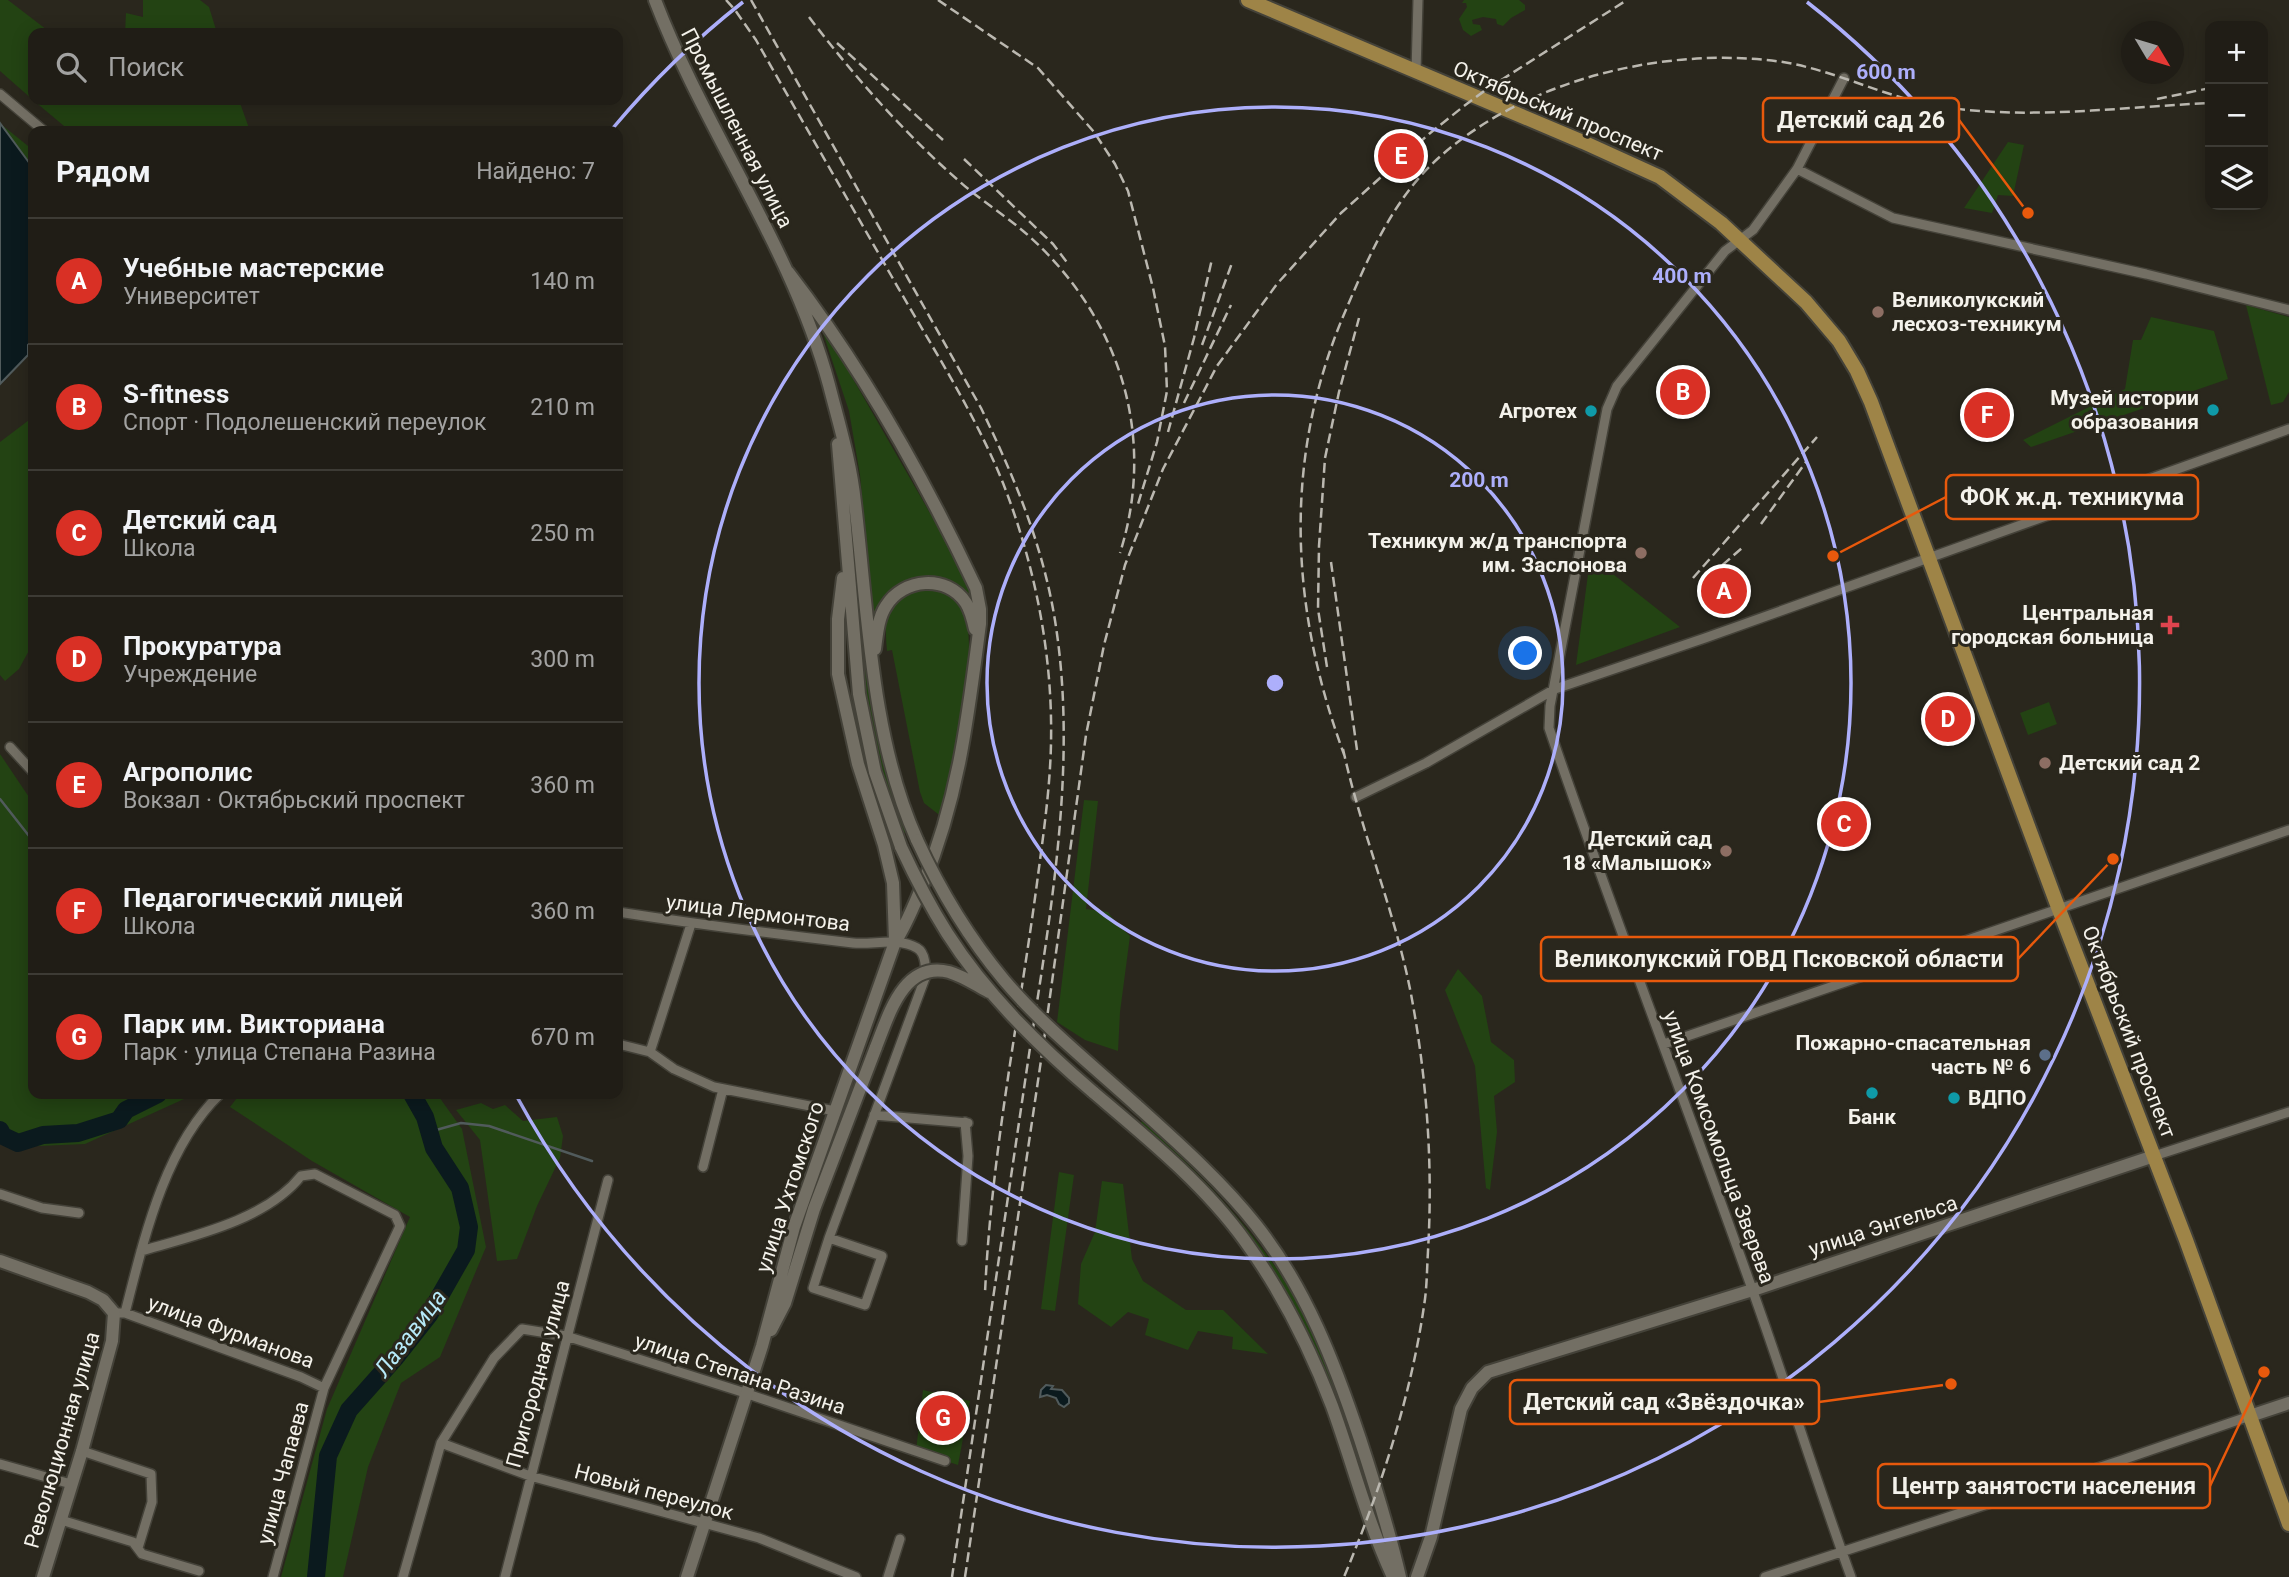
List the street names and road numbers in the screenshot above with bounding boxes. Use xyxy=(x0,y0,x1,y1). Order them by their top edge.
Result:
street label: Промышленная улица xyxy=(676,24,798,232)
street label: Октябрьский проспект xyxy=(1450,56,1666,166)
street label: улица Лермонтова xyxy=(665,890,851,936)
street label: Октябрьский проспект xyxy=(2077,922,2181,1142)
street label: улица Комсомольца Зверева xyxy=(1658,1007,1780,1287)
street label: улица Ухтомского xyxy=(751,1098,829,1276)
street label: улица Энгельса xyxy=(1806,1191,1960,1261)
street label: Пригородная улица xyxy=(501,1278,575,1470)
street label: улица Фурманова xyxy=(145,1291,317,1373)
street label: Революционная улица xyxy=(20,1329,104,1551)
street label: улица Степана Разина xyxy=(632,1329,848,1419)
street label: улица Чапаева xyxy=(252,1399,314,1547)
street label: Новый переулок xyxy=(572,1459,737,1525)

